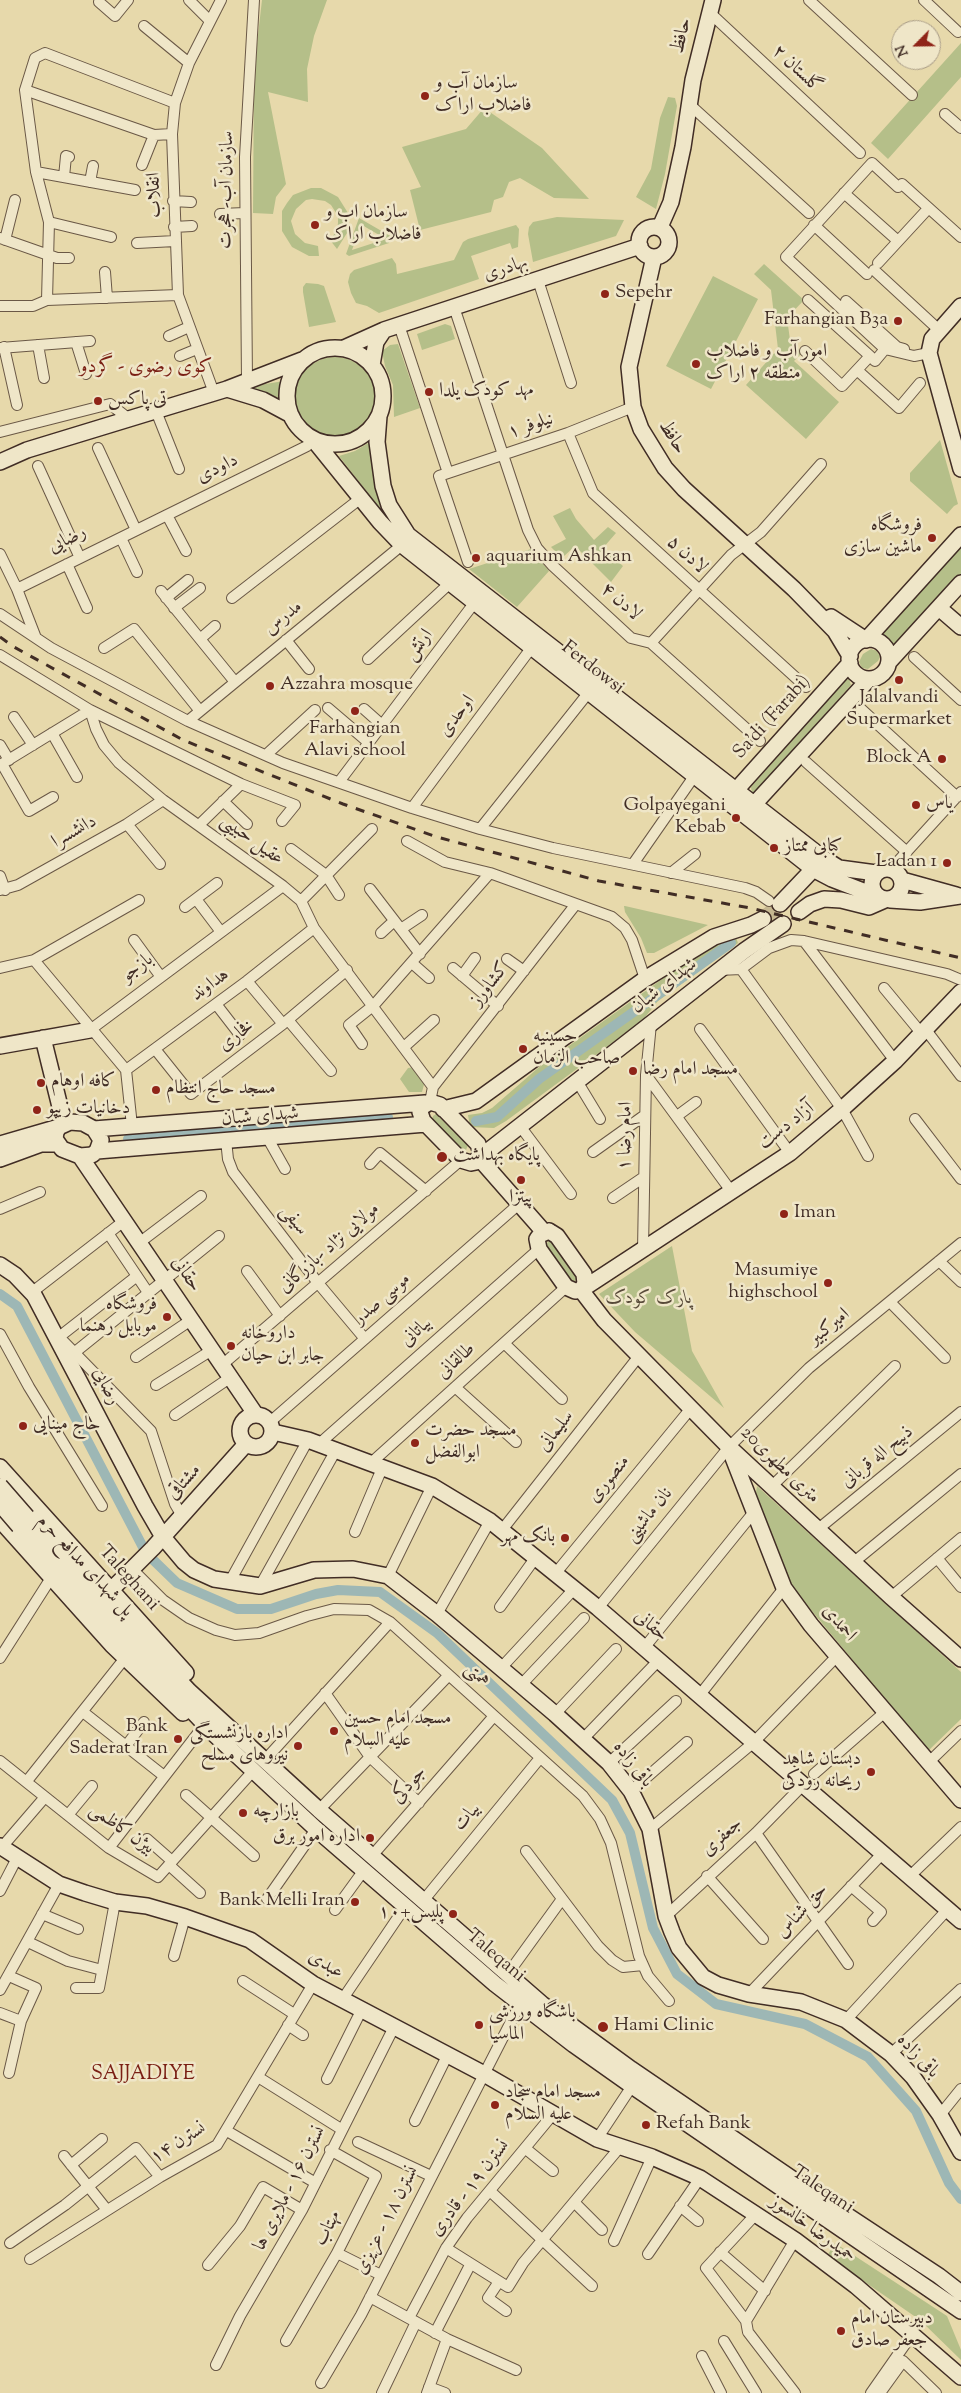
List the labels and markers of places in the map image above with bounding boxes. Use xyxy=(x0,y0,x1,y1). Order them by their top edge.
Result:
place label: سازمان آب و فاضلاب اراک xyxy=(435,74,532,118)
marker: سازمان آب و فاضلاب اراک xyxy=(419,90,431,102)
place label: سازمان اب و فاضلاب اراک xyxy=(325,203,422,247)
marker: سازمان اب و فاضلاب اراک xyxy=(309,219,321,231)
place label: Sepehr xyxy=(615,283,672,305)
marker: Sepehr xyxy=(599,288,611,300)
place label: Farhangian B3a xyxy=(764,310,888,332)
marker: Farhangian B3a xyxy=(892,315,904,327)
place label: امور آب و فاضلاب منطقه ۲ اراک xyxy=(706,342,827,386)
marker: امور آب و فاضلاب منطقه ۲ اراک xyxy=(690,358,702,370)
place label: مهد کودک یلدا xyxy=(439,381,533,403)
marker: مهد کودک یلدا xyxy=(423,386,435,398)
place label: تی پاکس xyxy=(108,390,167,412)
marker: تی پاکس xyxy=(92,395,104,407)
place label: فروشگاه ماشین سازی xyxy=(844,516,922,560)
marker: فروشگاه ماشین سازی xyxy=(926,532,938,544)
place label: aquarium Ashkan xyxy=(486,547,632,569)
marker: aquarium Ashkan xyxy=(470,552,482,564)
marker: Jalalvandi Supermarket xyxy=(893,674,905,686)
place label: Azzahra mosque xyxy=(280,675,413,697)
marker: Azzahra mosque xyxy=(264,680,276,692)
place label: Jalalvandi Supermarket xyxy=(846,688,952,732)
marker: Farhangian Alavi school xyxy=(349,705,361,717)
place label: Farhangian Alavi school xyxy=(304,719,406,763)
place label: Block A xyxy=(866,748,932,770)
marker: Block A xyxy=(936,753,948,765)
place label: یاس xyxy=(926,794,953,816)
place label: Golpayegani Kebab xyxy=(623,796,726,840)
marker: یاس xyxy=(910,799,922,811)
marker: Golpayegani Kebab xyxy=(730,812,742,824)
place label: کبابی ممتاز xyxy=(784,837,842,859)
marker: کبابی ممتاز xyxy=(768,842,780,854)
place label: Ladan 1 xyxy=(876,852,937,874)
marker: Ladan 1 xyxy=(941,857,953,869)
place label: حسینیه صاحب الزمان xyxy=(533,1027,620,1071)
marker: حسینیه صاحب الزمان xyxy=(517,1043,529,1055)
place label: مسجد امام رضا xyxy=(643,1060,738,1082)
marker: مسجد امام رضا xyxy=(627,1065,639,1077)
place label: کافه اوهام xyxy=(51,1072,116,1094)
marker: کافه اوهام xyxy=(35,1077,47,1089)
place label: مسجد حاج انتظام xyxy=(166,1079,276,1101)
marker: مسجد حاج انتظام xyxy=(150,1084,162,1096)
place label: دخانیات زیپو xyxy=(47,1099,130,1121)
marker: دخانیات زیپو xyxy=(31,1104,43,1116)
place label: پایگاه بهداشت xyxy=(453,1146,540,1168)
marker: پایگاه بهداشت xyxy=(435,1150,449,1164)
marker: پیتزا xyxy=(515,1174,527,1186)
place label: پیتزا xyxy=(509,1188,533,1210)
place label: Iman xyxy=(794,1203,836,1225)
marker: Iman xyxy=(778,1208,790,1220)
place label: Masumiye highschool xyxy=(728,1261,818,1305)
marker: Masumiye highschool xyxy=(822,1277,834,1289)
place label: فروشگاه موبایل رهنما xyxy=(80,1295,157,1339)
marker: فروشگاه موبایل رهنما xyxy=(161,1311,173,1323)
place label: داروخانه جابر ابن حیان xyxy=(241,1324,325,1368)
marker: داروخانه جابر ابن حیان xyxy=(225,1340,237,1352)
place label: حاج مینایی xyxy=(33,1415,100,1437)
marker: حاج مینایی xyxy=(17,1420,29,1432)
place label: مسجد حضرت ابوالفضل xyxy=(425,1421,517,1465)
marker: مسجد حضرت ابوالفضل xyxy=(409,1437,421,1449)
place label: بانک مهر xyxy=(501,1527,555,1549)
marker: بانک مهر xyxy=(559,1532,571,1544)
place label: مسجد امام حسین علیه السلام xyxy=(344,1709,452,1753)
place label: Bank Saderat Iran xyxy=(69,1717,168,1761)
place label: اداره بازنشستگی نیروهای مسلح xyxy=(190,1724,288,1768)
marker: مسجد امام حسین علیه السلام xyxy=(328,1725,340,1737)
marker: Bank Saderat Iran xyxy=(172,1733,184,1745)
marker: اداره بازنشستگی نیروهای مسلح xyxy=(292,1740,304,1752)
place label: دبستان شاهد ریحانه رودکی xyxy=(782,1750,861,1794)
marker: دبستان شاهد ریحانه رودکی xyxy=(865,1766,877,1778)
place label: بازارچه xyxy=(253,1802,299,1824)
marker: بازارچه xyxy=(237,1807,249,1819)
place label: اداره امور برق xyxy=(273,1827,360,1849)
marker: اداره امور برق xyxy=(364,1832,376,1844)
place label: Bank Melli Iran xyxy=(219,1891,345,1913)
marker: Bank Melli Iran xyxy=(349,1896,361,1908)
place label: پلیس+۱۰ xyxy=(378,1903,443,1925)
marker: پلیس+۱۰ xyxy=(447,1908,459,1920)
place label: باشگاه ورزشی الماسیا xyxy=(489,2003,576,2047)
place label: Hami Clinic xyxy=(614,2016,714,2038)
marker: باشگاه ورزشی الماسیا xyxy=(473,2019,485,2031)
marker: Hami Clinic xyxy=(596,2020,610,2034)
place label: مسجد امام سجاد علیه السلام xyxy=(505,2083,601,2127)
marker: مسجد امام سجاد علیه السلام xyxy=(489,2099,501,2111)
place label: Refah Bank xyxy=(656,2114,751,2136)
marker: Refah Bank xyxy=(640,2119,652,2131)
place label: دبیرستان امام جعفر صادق xyxy=(851,2309,933,2353)
marker: دبیرستان امام جعفر صادق xyxy=(835,2325,847,2337)

